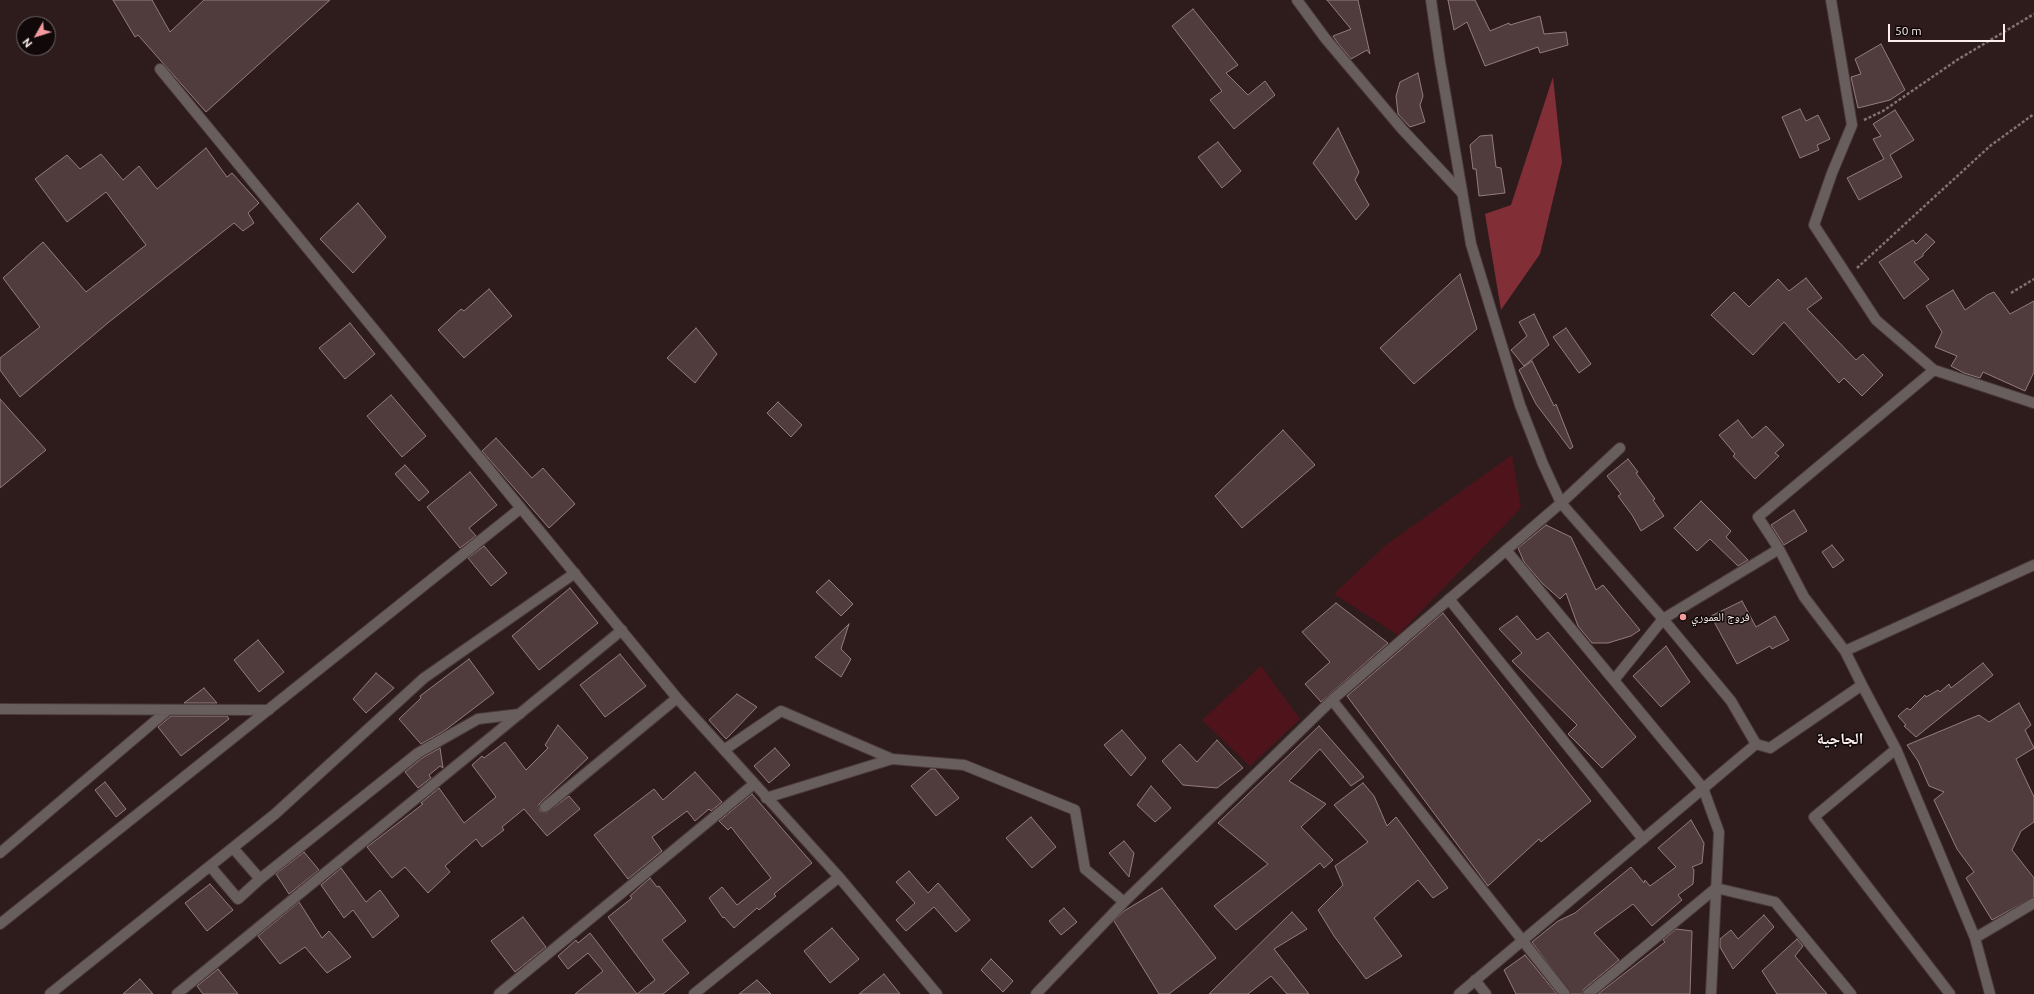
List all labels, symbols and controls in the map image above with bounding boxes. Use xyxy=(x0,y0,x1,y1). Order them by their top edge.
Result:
north arrow xyxy=(16,16,56,56)
scale bar xyxy=(1890,16,2007,42)
text: 50 m xyxy=(1895,24,1922,37)
text: N xyxy=(20,36,35,50)
place label: فروج العموري xyxy=(1691,610,1750,624)
marker: فروج العموري xyxy=(1678,612,1688,622)
district label: الجاجية xyxy=(1817,729,1863,749)

